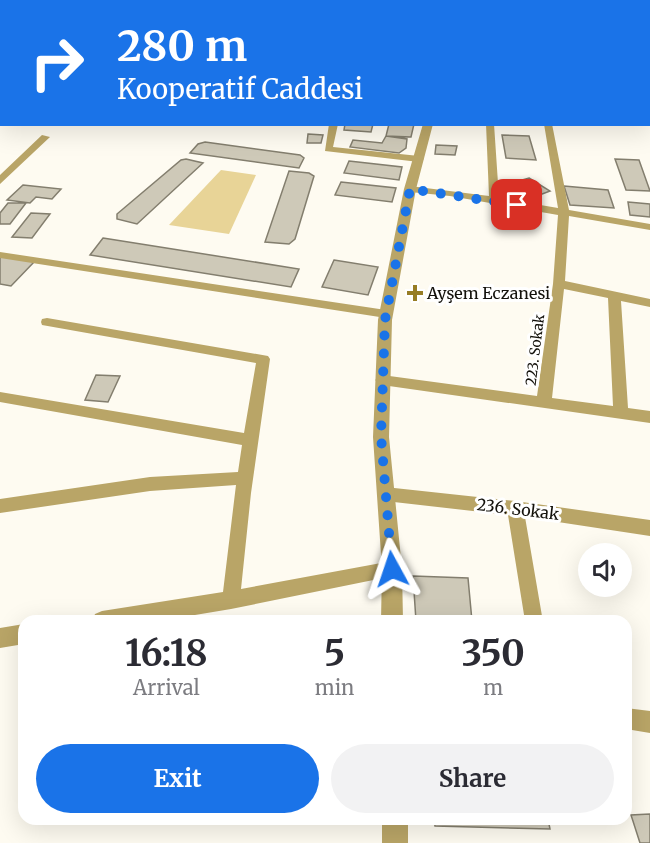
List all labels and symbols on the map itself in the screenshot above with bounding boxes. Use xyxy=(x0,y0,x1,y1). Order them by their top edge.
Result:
pin xyxy=(491,179,542,230)
place label: Ayşem Eczanesi xyxy=(426,283,550,303)
marker: Ayşem Eczanesi xyxy=(408,286,422,300)
street label: 223. Sokak xyxy=(522,313,548,387)
street label: 236. Sokak xyxy=(476,494,561,524)
position arrow xyxy=(360,537,424,601)

